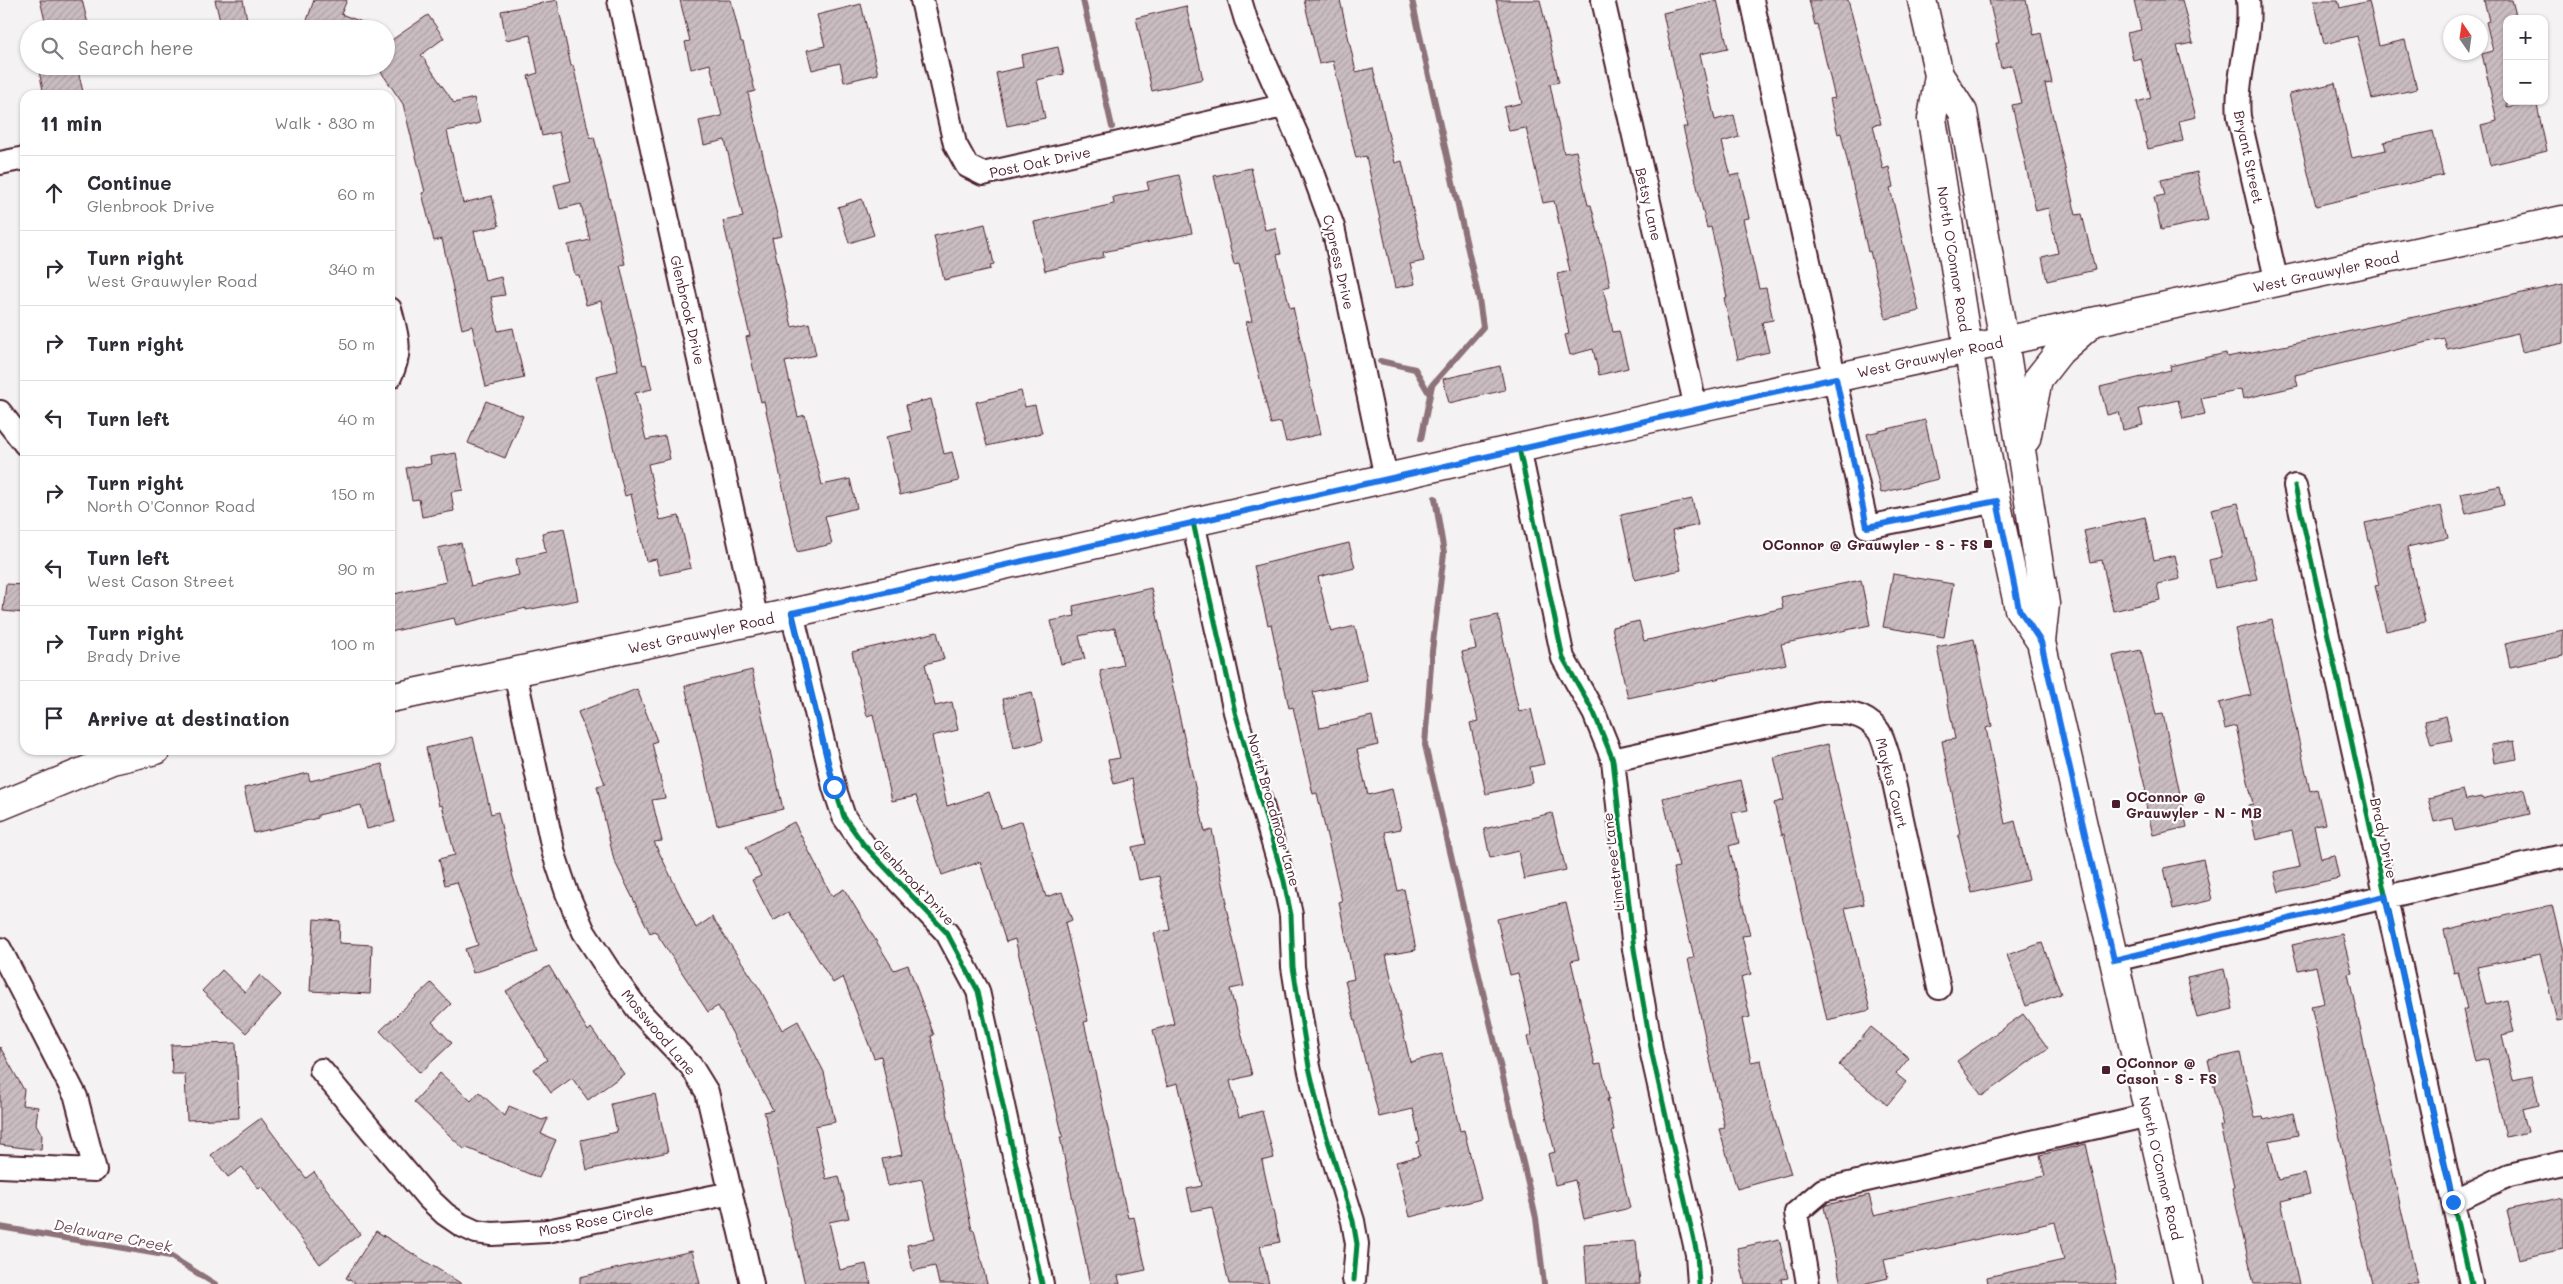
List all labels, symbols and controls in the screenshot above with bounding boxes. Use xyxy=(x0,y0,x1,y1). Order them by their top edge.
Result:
north arrow xyxy=(2443,15,2488,60)
map controls xyxy=(2503,15,2548,105)
button: + xyxy=(2503,15,2548,60)
search box xyxy=(20,20,395,75)
icon: search xyxy=(38,34,66,62)
text: Search here xyxy=(78,35,194,60)
button: − xyxy=(2503,60,2548,105)
text: 11 min xyxy=(40,109,102,136)
street label: Bryant Street xyxy=(2230,109,2268,205)
text: Walk · 830 m xyxy=(274,112,375,133)
street label: Post Oak Drive xyxy=(988,142,1092,182)
street label: Betsy Lane xyxy=(1631,166,1667,242)
text: Continue xyxy=(87,170,172,195)
icon: ahead xyxy=(40,179,68,207)
text: 60 m xyxy=(338,183,375,204)
street label: North O'Connor Road xyxy=(1933,185,1975,333)
text: Glenbrook Drive xyxy=(87,195,215,216)
street label: Cypress Drive xyxy=(1319,213,1359,311)
text: Turn right xyxy=(87,245,184,270)
street label: West Grauwyler Road xyxy=(2251,247,2401,297)
street label: Glenbrook Drive xyxy=(666,253,710,367)
icon: right xyxy=(40,254,68,282)
text: 340 m xyxy=(328,258,375,279)
text: West Grauwyler Road xyxy=(87,270,257,291)
icon: right xyxy=(40,329,68,357)
text: Turn right xyxy=(87,331,184,356)
street label: West Grauwyler Road xyxy=(1855,332,2005,382)
text: 50 m xyxy=(338,333,375,354)
icon: left xyxy=(40,404,68,432)
text: Turn left xyxy=(87,406,170,431)
text: 40 m xyxy=(338,408,375,429)
text: Turn right xyxy=(87,470,184,495)
icon: right xyxy=(40,479,68,507)
text: 150 m xyxy=(331,483,375,504)
text: North O'Connor Road xyxy=(87,495,255,516)
place label: OConnor @ Grauwyler - S - FS xyxy=(1762,535,1978,554)
marker: OConnor @ Grauwyler - S - FS xyxy=(1982,538,1994,550)
text: Turn left xyxy=(87,545,170,570)
icon: left xyxy=(40,554,68,582)
text: 90 m xyxy=(338,558,375,579)
text: West Cason Street xyxy=(87,570,234,591)
street label: West Grauwyler Road xyxy=(626,608,776,658)
text: Turn right xyxy=(87,620,184,645)
icon: right xyxy=(40,629,68,657)
text: 100 m xyxy=(330,633,375,654)
text: Brady Drive xyxy=(87,645,181,666)
icon: arrive xyxy=(40,704,68,732)
text: Arrive at destination xyxy=(87,706,290,731)
street label: North Broadmoor Lane xyxy=(1243,732,1305,888)
street label: Maykus Court xyxy=(1872,736,1912,830)
route start xyxy=(823,776,846,799)
place label: OConnor @ Grauwyler - N - MB xyxy=(2126,787,2262,822)
street label: Brady Drive xyxy=(2366,796,2402,880)
marker: OConnor @ Grauwyler - N - MB xyxy=(2110,798,2122,810)
street label: Limetree Lane xyxy=(1598,812,1628,912)
street label: Glenbrook Drive xyxy=(869,835,959,929)
street label: Mosswood Lane xyxy=(618,985,700,1079)
place label: OConnor @ Cason - S - FS xyxy=(2116,1053,2217,1088)
marker: OConnor @ Cason - S - FS xyxy=(2100,1064,2112,1076)
street label: North O'Connor Road xyxy=(2135,1094,2187,1242)
route end xyxy=(2442,1191,2465,1214)
street label: Moss Rose Circle xyxy=(537,1200,655,1240)
water label: Delaware Creek xyxy=(52,1214,175,1256)

